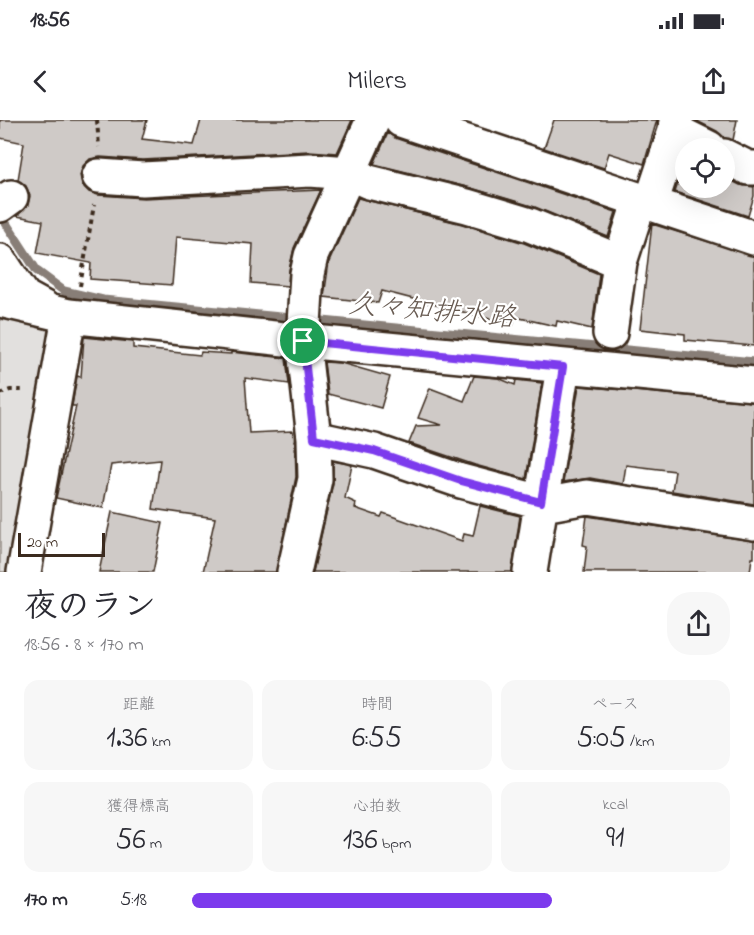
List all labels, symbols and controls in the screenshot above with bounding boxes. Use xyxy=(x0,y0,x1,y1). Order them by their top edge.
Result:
text: 18:56 xyxy=(30,5,69,37)
text: Milers xyxy=(347,62,407,101)
icon: back xyxy=(24,65,57,98)
icon: share xyxy=(697,65,730,98)
map controls xyxy=(675,138,735,198)
button: locate xyxy=(675,138,735,198)
water label: 久々知排水路 xyxy=(346,285,519,340)
pin xyxy=(277,315,328,366)
icon: arrive xyxy=(286,324,319,357)
scale bar xyxy=(18,530,105,558)
text: 20 m xyxy=(27,531,58,555)
text: 夜のラン xyxy=(24,584,156,632)
button: share xyxy=(667,592,730,655)
text: 18:56 · 8 × 170 m xyxy=(24,631,144,660)
text: 距離 xyxy=(123,693,155,717)
text: 時間 xyxy=(361,693,393,717)
text: ペース xyxy=(592,693,639,717)
text: 1.36 xyxy=(106,717,148,761)
text: 6:55 xyxy=(352,717,402,761)
text: 5:05 xyxy=(576,717,626,761)
text: km xyxy=(148,730,171,754)
text: /km xyxy=(626,730,654,754)
text: kcal xyxy=(603,793,628,817)
text: 獲得標高 xyxy=(107,795,171,819)
text: 心拍数 xyxy=(353,795,401,819)
text: 91 xyxy=(606,817,625,861)
text: 56 xyxy=(115,819,146,863)
text: 136 xyxy=(343,819,378,863)
text: m xyxy=(146,832,162,856)
text: bpm xyxy=(378,832,411,856)
text: 170 m xyxy=(24,886,68,915)
text: 5:18 xyxy=(120,886,147,915)

